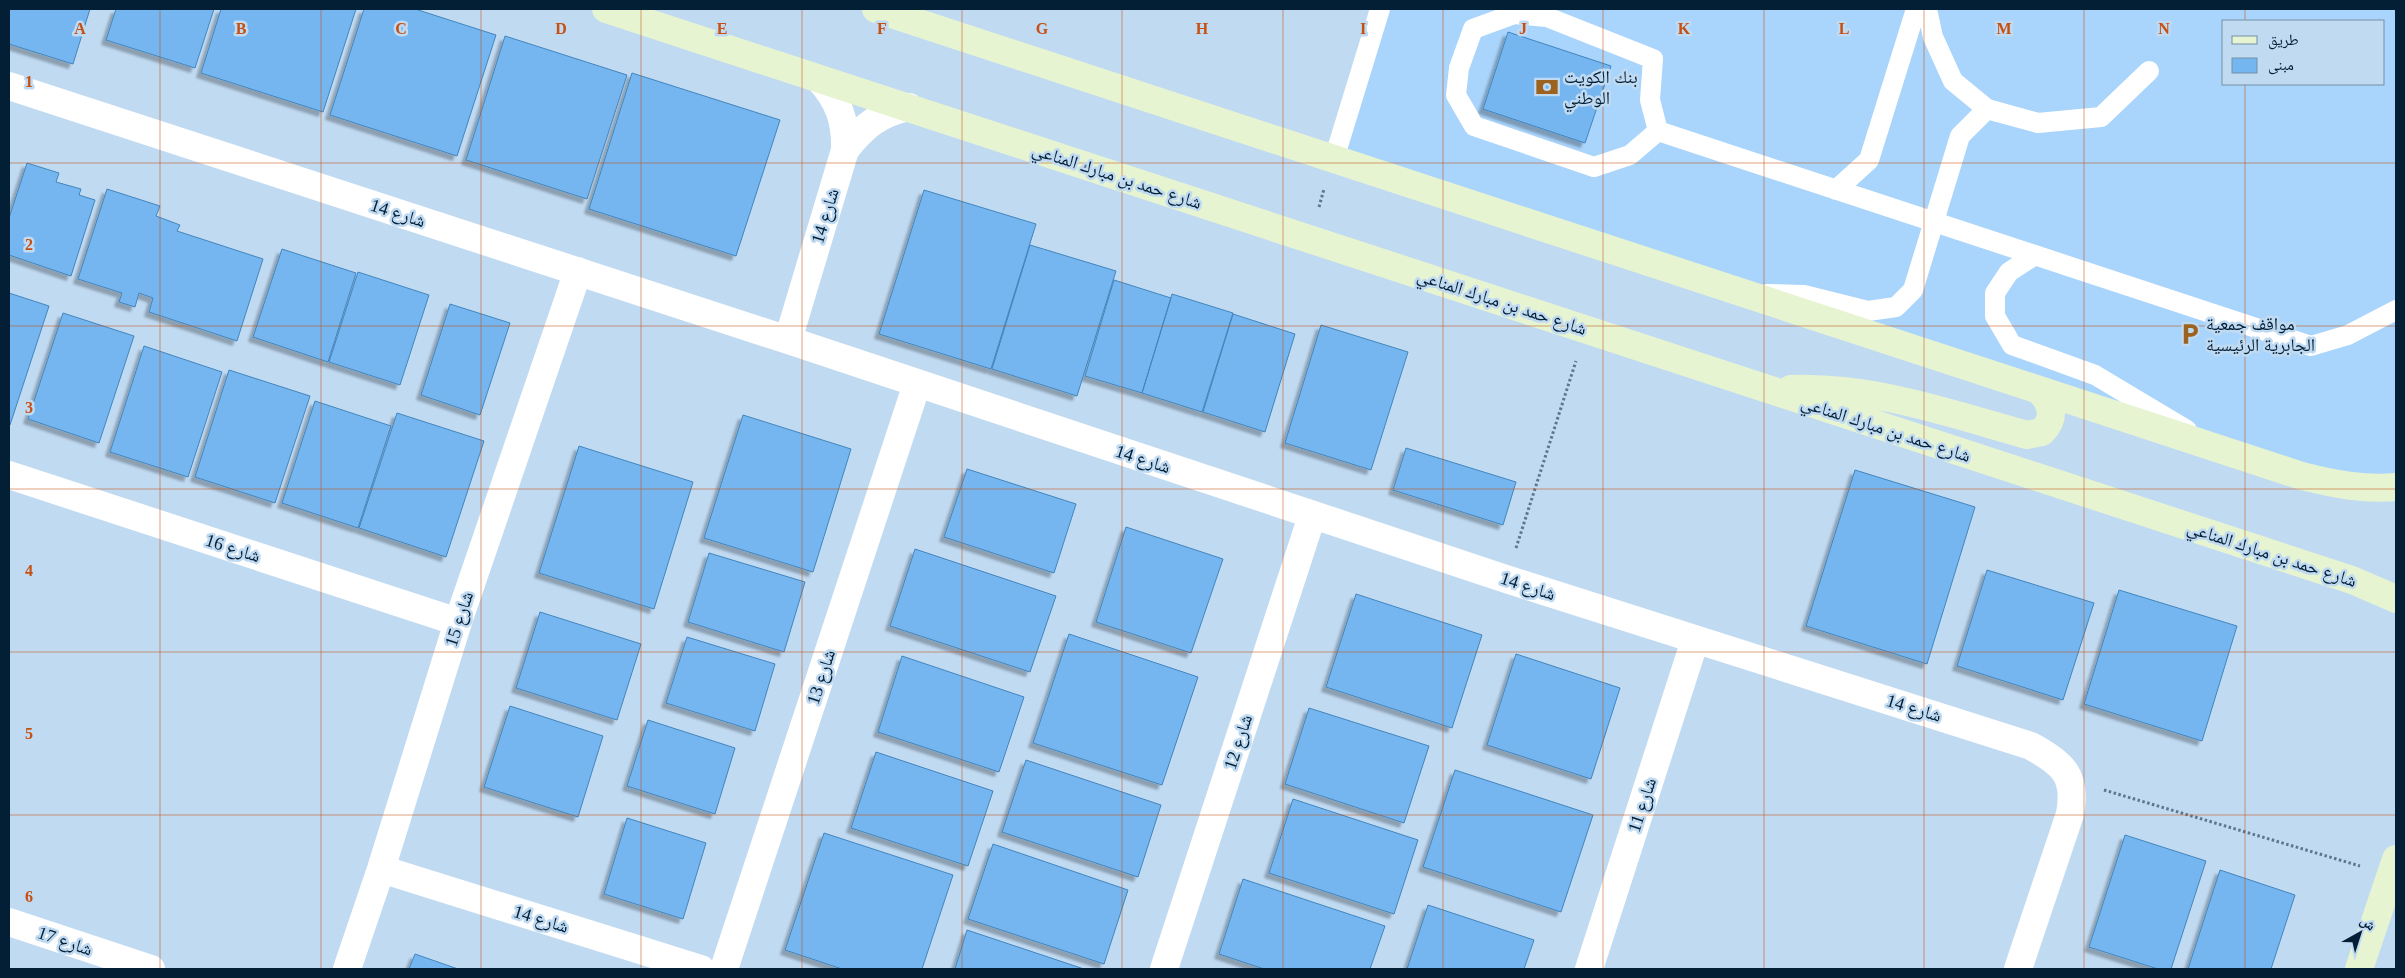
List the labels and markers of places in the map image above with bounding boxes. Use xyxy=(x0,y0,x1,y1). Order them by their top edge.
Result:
place label: بنك الكويت الوطني xyxy=(1564,67,1638,113)
bank icon: بنك الكويت الوطني xyxy=(1534,74,1560,100)
place label: مواقف جمعية الجابرية الرئيسية xyxy=(2206,314,2315,356)
parking icon: مواقف جمعية الجابرية الرئيسية xyxy=(2177,321,2203,347)

